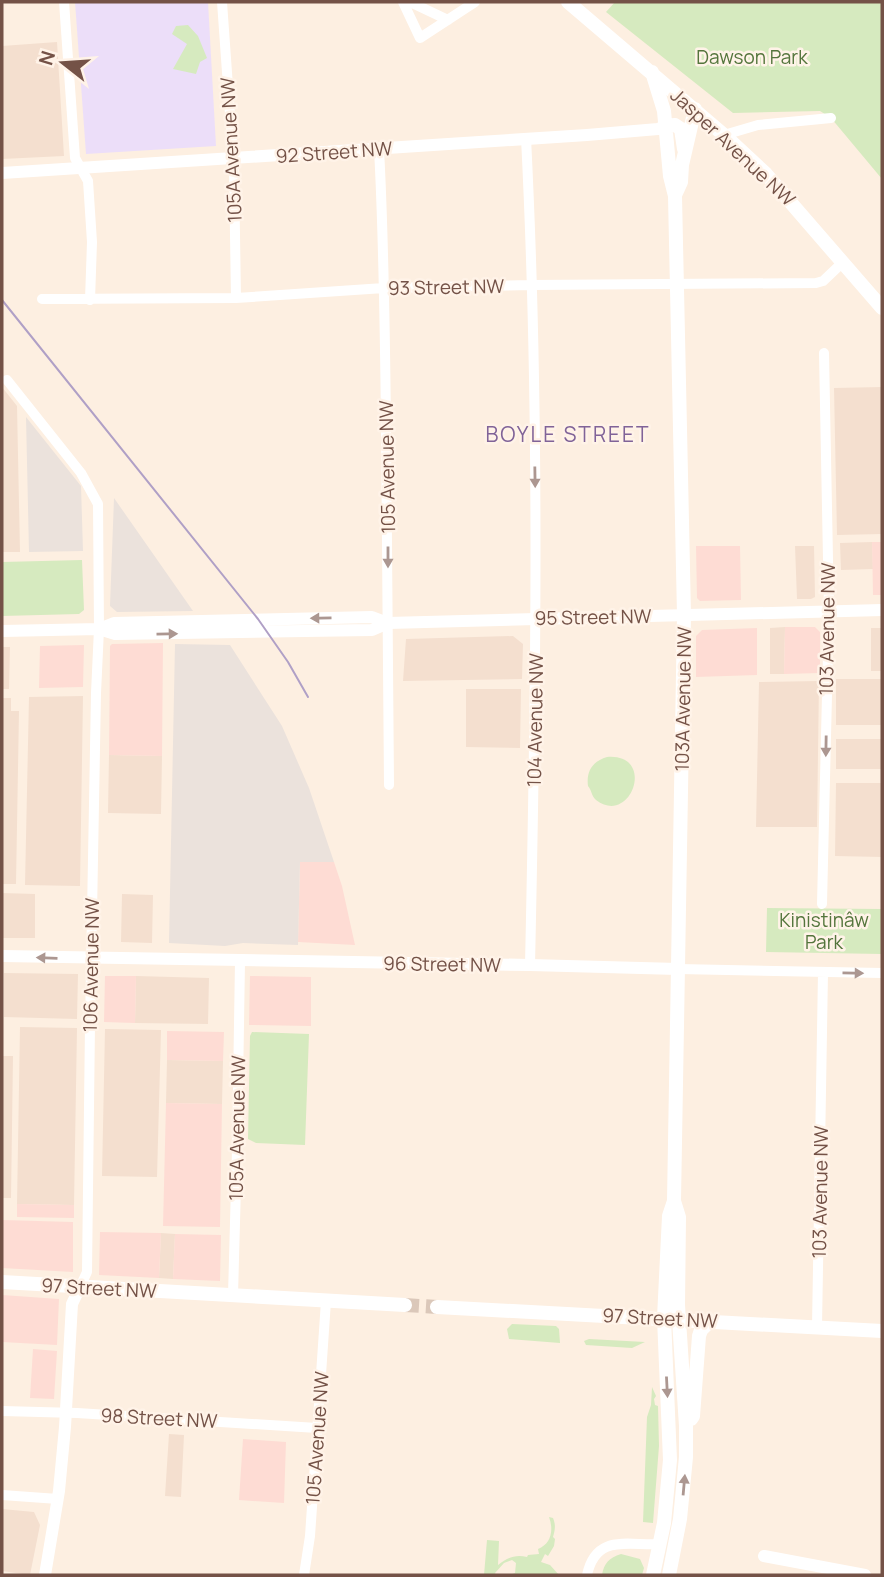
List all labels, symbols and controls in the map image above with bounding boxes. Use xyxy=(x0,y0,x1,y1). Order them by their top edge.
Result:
north arrow xyxy=(28,28,98,98)
park label: Dawson Park xyxy=(696,44,808,70)
text: N xyxy=(32,48,61,68)
street label: 105A Avenue NW xyxy=(214,76,248,223)
street label: Jasper Avenue NW xyxy=(665,82,801,212)
street label: 92 Street NW xyxy=(275,135,393,169)
street label: 93 Street NW xyxy=(388,273,505,301)
street label: 105 Avenue NW xyxy=(373,400,401,534)
district label: BOYLE STREET xyxy=(485,420,651,448)
one-way arrow xyxy=(529,466,541,488)
one-way arrow xyxy=(382,546,394,568)
street label: 103 Avenue NW xyxy=(813,562,841,696)
street label: 95 Street NW xyxy=(534,603,652,631)
one-way arrow xyxy=(310,612,332,624)
street label: 103A Avenue NW xyxy=(669,626,697,772)
one-way arrow xyxy=(156,628,178,639)
street label: 104 Avenue NW xyxy=(521,653,549,787)
one-way arrow xyxy=(820,735,831,757)
street label: 106 Avenue NW xyxy=(77,897,105,1032)
park label: Kinistinâw Park xyxy=(779,907,869,955)
street label: 96 Street NW xyxy=(383,950,501,978)
one-way arrow xyxy=(35,952,57,963)
one-way arrow xyxy=(842,967,864,979)
street label: 105A Avenue NW xyxy=(223,1055,251,1201)
street label: 103 Avenue NW xyxy=(806,1125,834,1259)
street label: 97 Street NW xyxy=(41,1272,157,1304)
street label: 97 Street NW xyxy=(602,1302,718,1334)
street label: 105 Avenue NW xyxy=(299,1370,335,1505)
one-way arrow xyxy=(662,1376,673,1398)
street label: 98 Street NW xyxy=(100,1402,218,1434)
one-way arrow xyxy=(679,1473,690,1495)

